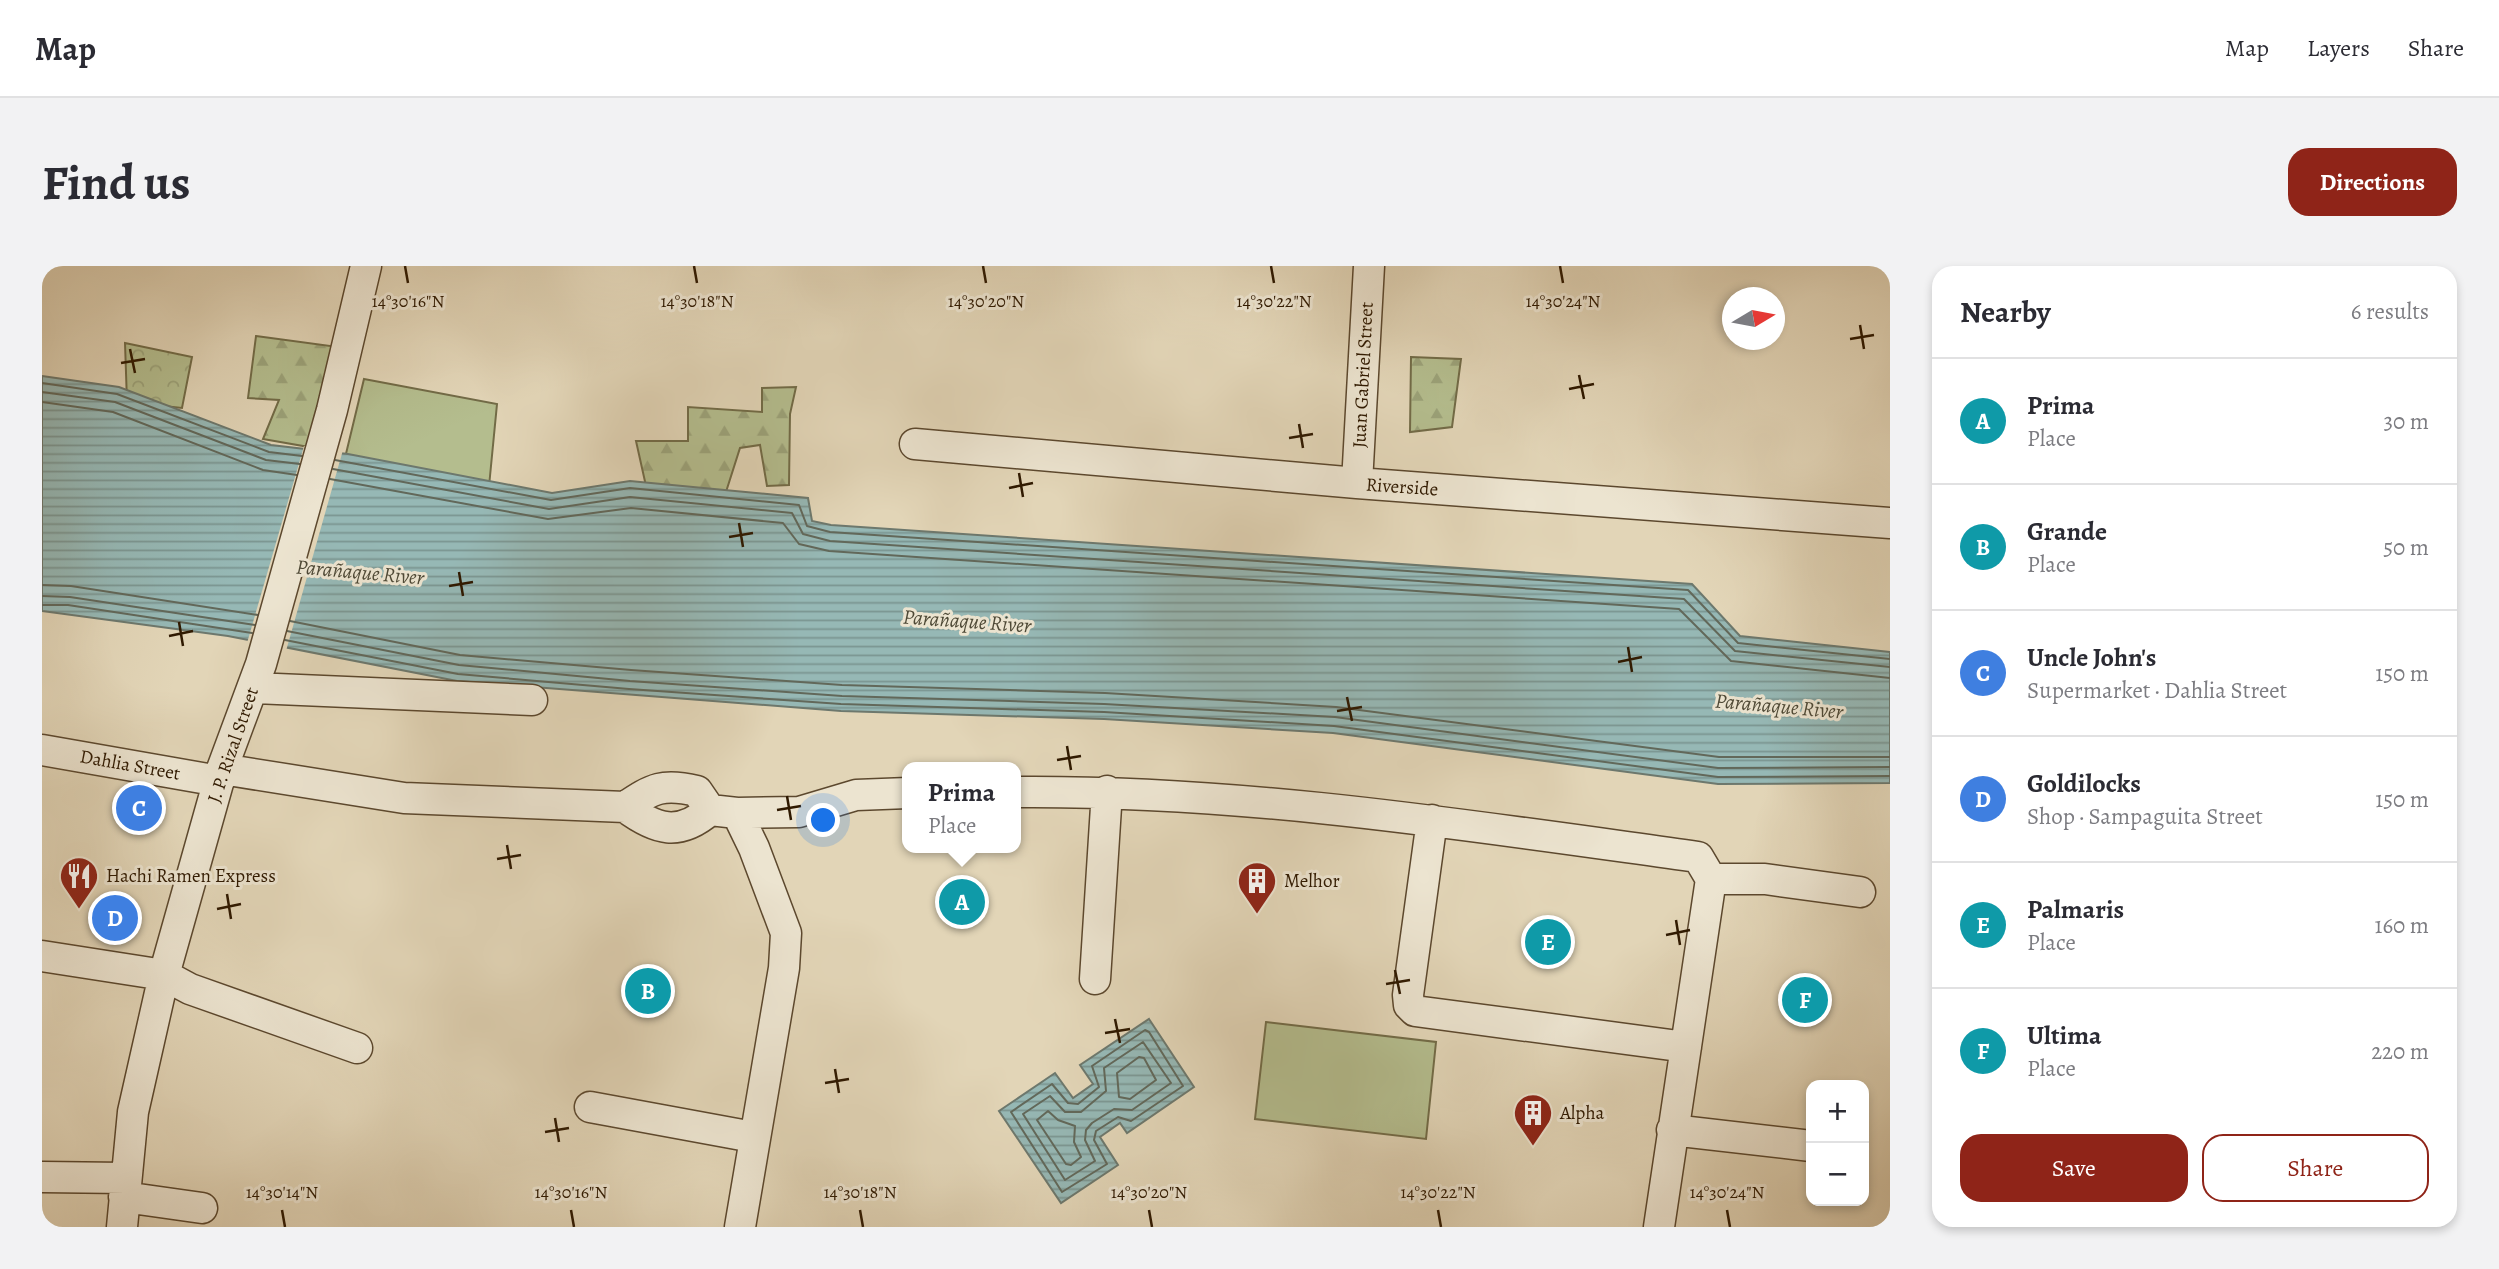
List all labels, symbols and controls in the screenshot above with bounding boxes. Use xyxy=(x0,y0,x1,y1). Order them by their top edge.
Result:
text: Map xyxy=(35,26,96,71)
text: Map xyxy=(2225,32,2269,64)
text: Layers xyxy=(2307,32,2370,64)
text: Share xyxy=(2408,32,2464,64)
button: Directions xyxy=(2288,148,2457,216)
text: Find us xyxy=(42,149,190,216)
north arrow xyxy=(1722,287,1785,350)
text: 14°30'16"N xyxy=(372,289,444,313)
text: 14°30'18"N xyxy=(660,289,734,313)
text: 14°30'20"N xyxy=(948,289,1024,313)
text: 14°30'22"N xyxy=(1236,289,1312,313)
text: 14°30'24"N xyxy=(1525,289,1601,313)
text: Nearby xyxy=(1960,292,2051,332)
text: 6 results xyxy=(2351,296,2429,327)
street label: Juan Gabriel Street xyxy=(1346,301,1380,449)
text: Prima xyxy=(2027,388,2095,423)
text: A xyxy=(1976,406,1990,437)
text: 30 m xyxy=(2383,406,2429,437)
text: Place xyxy=(2027,423,2076,454)
street label: Riverside xyxy=(1365,472,1439,502)
text: Grande xyxy=(2027,514,2107,549)
text: B xyxy=(1976,532,1990,563)
text: 50 m xyxy=(2383,532,2429,563)
text: Place xyxy=(2027,549,2076,580)
water label: Parañaque River xyxy=(295,552,426,592)
water label: Parañaque River xyxy=(902,603,1033,639)
text: Uncle John's xyxy=(2027,640,2156,675)
text: C xyxy=(1976,658,1990,689)
text: 150 m xyxy=(2375,658,2429,689)
text: Supermarket · Dahlia Street xyxy=(2027,675,2287,706)
street label: J. P. Rizal Street xyxy=(201,684,265,806)
water label: Parañaque River xyxy=(1714,686,1845,726)
street label: Dahlia Street xyxy=(78,743,182,787)
popup xyxy=(902,762,1021,853)
text: Goldilocks xyxy=(2027,766,2141,801)
text: Prima xyxy=(928,775,995,810)
pin: C xyxy=(116,782,162,834)
text: D xyxy=(1975,784,1991,815)
text: 150 m xyxy=(2375,784,2429,815)
text: Shop · Sampaguita Street xyxy=(2027,801,2263,832)
your location xyxy=(806,803,840,837)
text: Place xyxy=(928,810,976,841)
restaurant icon: Hachi Ramen Express xyxy=(58,855,100,910)
building icon: Melhor xyxy=(1236,860,1278,915)
place label: Hachi Ramen Express xyxy=(106,863,276,889)
place label: Melhor xyxy=(1284,868,1340,894)
pin: A xyxy=(939,876,985,928)
pin: D xyxy=(92,892,138,944)
text: Palmaris xyxy=(2027,892,2124,927)
text: E xyxy=(1976,910,1990,941)
text: 160 m xyxy=(2375,910,2429,941)
pin: E xyxy=(1525,916,1571,968)
text: Place xyxy=(2027,927,2076,958)
pin: B xyxy=(625,965,671,1017)
pin: F xyxy=(1782,974,1828,1026)
text: Ultima xyxy=(2027,1018,2102,1053)
text: F xyxy=(1977,1036,1989,1067)
text: 220 m xyxy=(2371,1036,2429,1067)
text: Place xyxy=(2027,1053,2076,1084)
map controls xyxy=(1806,1080,1869,1206)
button: + xyxy=(1806,1080,1869,1143)
building icon: Alpha xyxy=(1512,1092,1554,1147)
place label: Alpha xyxy=(1559,1100,1605,1126)
button: Save xyxy=(1960,1134,2188,1202)
button: Share xyxy=(2202,1134,2429,1202)
button: − xyxy=(1806,1143,1869,1206)
text: 14°30'14"N xyxy=(246,1180,318,1204)
text: 14°30'16"N xyxy=(535,1180,607,1204)
text: 14°30'18"N xyxy=(823,1180,897,1204)
text: 14°30'20"N xyxy=(1111,1180,1187,1204)
text: 14°30'22"N xyxy=(1400,1180,1476,1204)
text: 14°30'24"N xyxy=(1689,1180,1765,1204)

